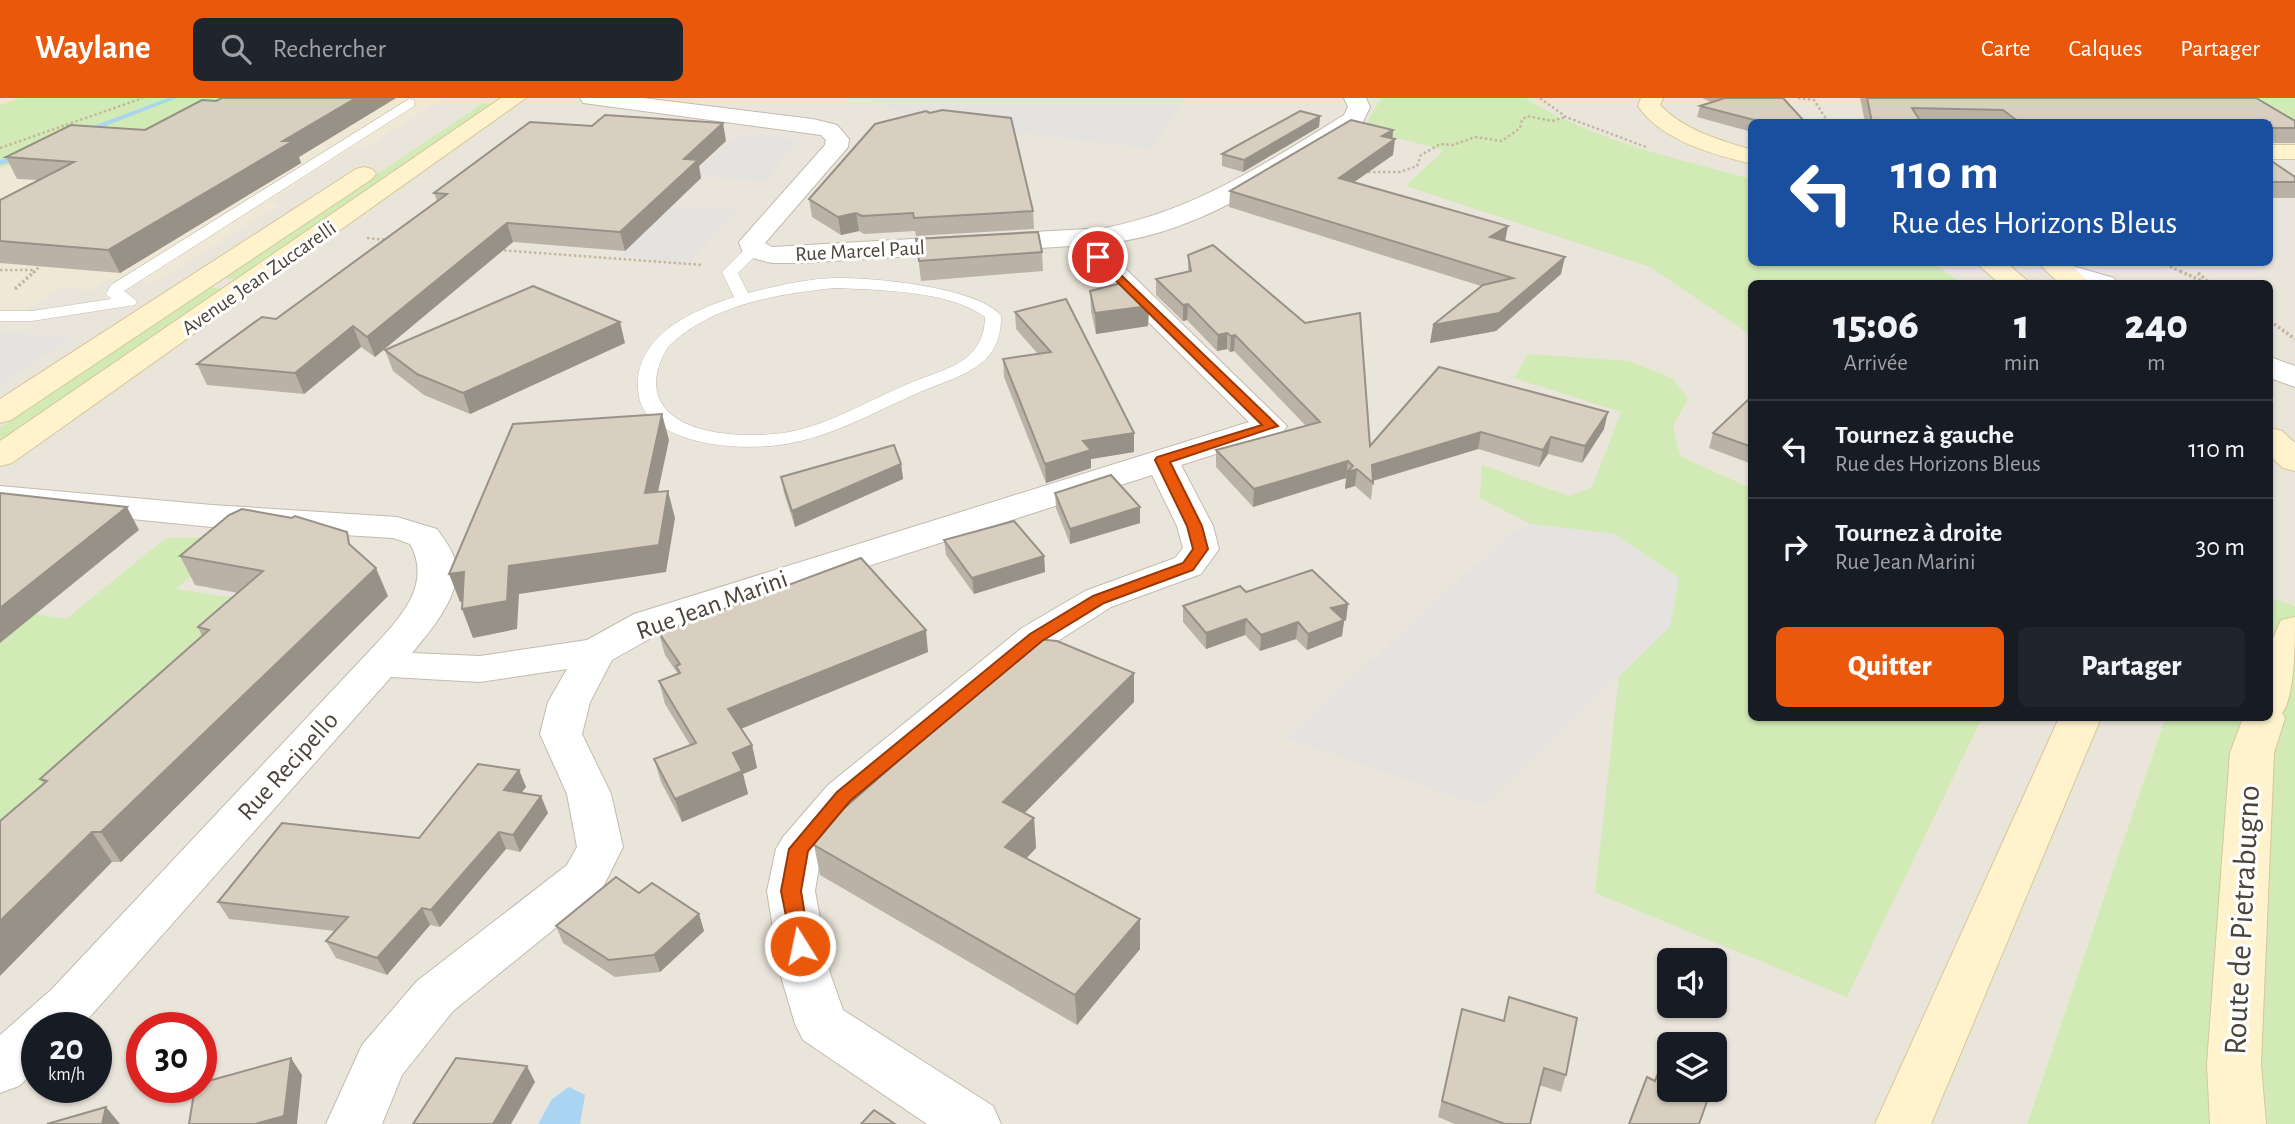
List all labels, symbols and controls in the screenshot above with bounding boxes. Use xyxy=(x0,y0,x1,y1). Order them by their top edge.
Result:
search box xyxy=(193,18,683,81)
icon: search xyxy=(217,30,255,68)
text: Waylane xyxy=(35,32,151,65)
text: Rechercher xyxy=(273,36,386,62)
text: Carte xyxy=(1981,37,2030,61)
text: Calques xyxy=(2068,37,2142,61)
text: Partager xyxy=(2180,37,2260,61)
icon: left xyxy=(1776,147,1867,238)
text: 110 m xyxy=(1891,149,1999,198)
text: Rue des Horizons Bleus xyxy=(1891,207,2177,239)
street label: Avenue Jean Zuccarelli xyxy=(178,217,340,339)
pin xyxy=(1068,227,1128,287)
street label: Rue Marcel Paul xyxy=(795,237,925,265)
icon: arrive xyxy=(1079,238,1117,276)
text: 15:06 xyxy=(1833,304,1919,346)
text: 1 xyxy=(2014,304,2029,346)
text: 240 xyxy=(2125,304,2188,346)
text: Arrivée xyxy=(1844,352,1908,375)
text: min xyxy=(2004,352,2040,375)
text: m xyxy=(2147,352,2165,375)
text: Tournez à gauche xyxy=(1835,422,2014,448)
icon: left xyxy=(1776,430,1814,468)
text: 110 m xyxy=(2188,436,2245,462)
text: Rue des Horizons Bleus xyxy=(1835,453,2041,476)
text: Tournez à droite xyxy=(1835,520,2002,546)
icon: right xyxy=(1776,528,1814,566)
text: 30 m xyxy=(2195,534,2245,560)
text: Rue Jean Marini xyxy=(1835,551,1975,574)
street label: Rue Jean Marini xyxy=(633,566,791,644)
button: Quitter xyxy=(1776,627,2004,707)
button: Partager xyxy=(2018,627,2245,707)
street label: Rue Recipello xyxy=(233,707,343,825)
street label: Route de Pietrabugno xyxy=(2219,784,2265,1056)
position arrow xyxy=(763,909,837,983)
map controls xyxy=(1657,948,1727,1102)
button: sound xyxy=(1657,948,1727,1018)
speed limit sign: 30 xyxy=(126,1012,217,1103)
text: 20 xyxy=(49,1031,84,1066)
button: layers xyxy=(1657,1032,1727,1102)
text: km/h xyxy=(48,1066,85,1084)

